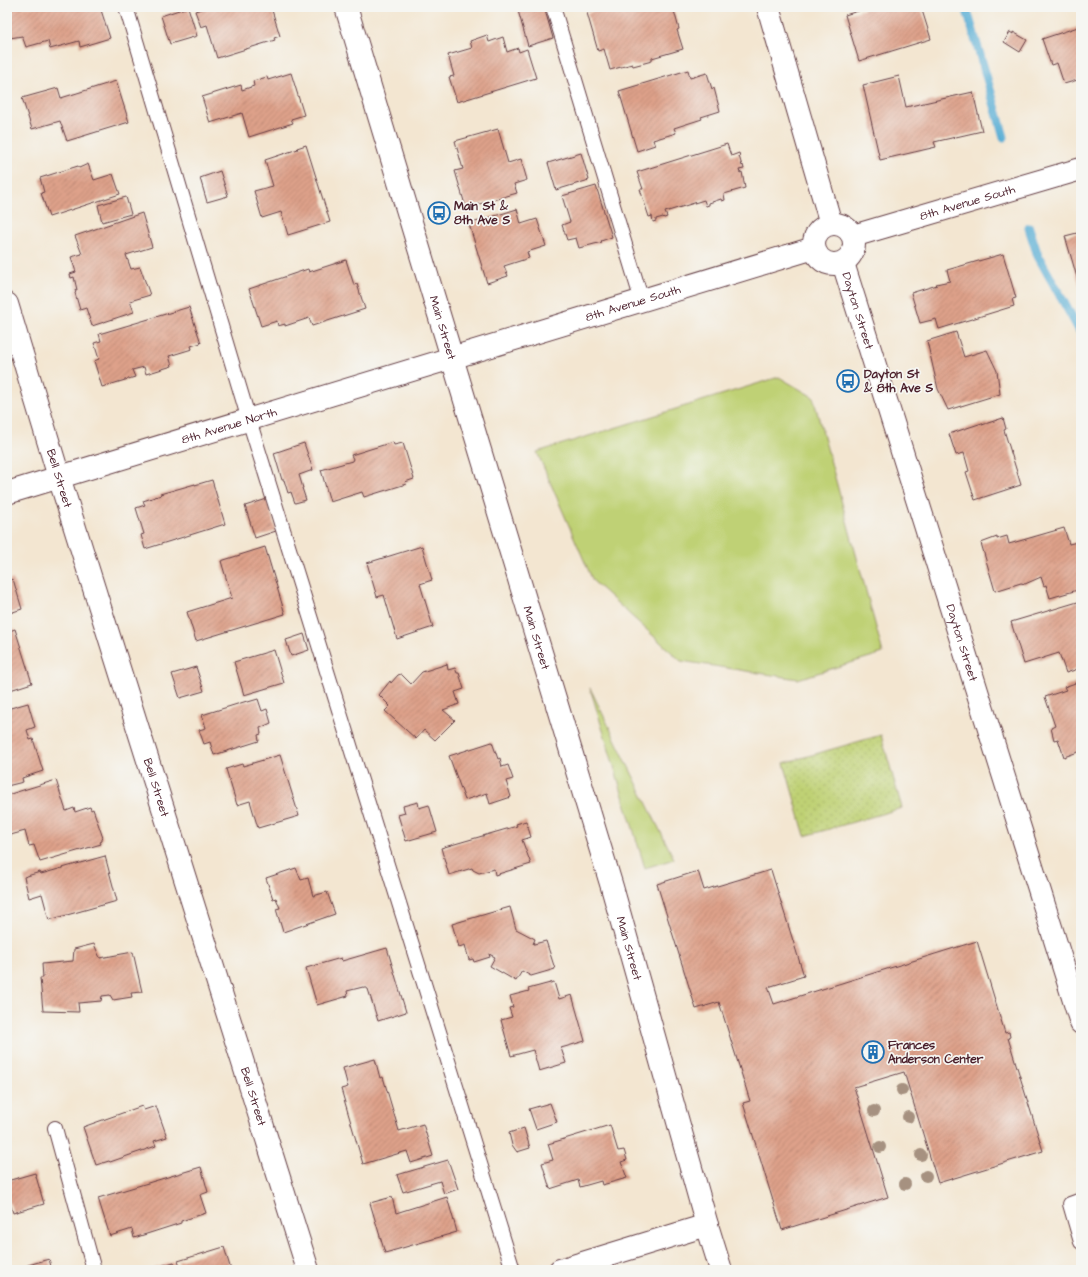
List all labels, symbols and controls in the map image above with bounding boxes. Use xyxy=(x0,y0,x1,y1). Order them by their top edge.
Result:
street label: 8th Avenue South xyxy=(917,180,1017,225)
place label: Main St & 8th Ave S xyxy=(454,198,511,229)
bus stop icon: Main St & 8th Ave S xyxy=(426,200,452,226)
street label: Dayton Street xyxy=(838,270,878,352)
street label: 8th Avenue South xyxy=(583,281,682,325)
street label: Main Street xyxy=(425,294,461,362)
place label: Dayton St & 8th Ave S xyxy=(863,366,933,397)
bus stop icon: Dayton St & 8th Ave S xyxy=(835,368,861,394)
street label: 8th Avenue North xyxy=(179,403,279,448)
street label: Bell Street xyxy=(43,447,77,510)
street label: Dayton Street xyxy=(942,602,982,684)
street label: Main Street xyxy=(519,604,554,672)
street label: Bell Street xyxy=(139,756,174,819)
street label: Main Street xyxy=(612,914,646,982)
place label: Frances Anderson Center xyxy=(888,1037,984,1068)
building icon: Frances Anderson Center xyxy=(860,1039,886,1065)
street label: Bell Street xyxy=(236,1065,271,1128)

